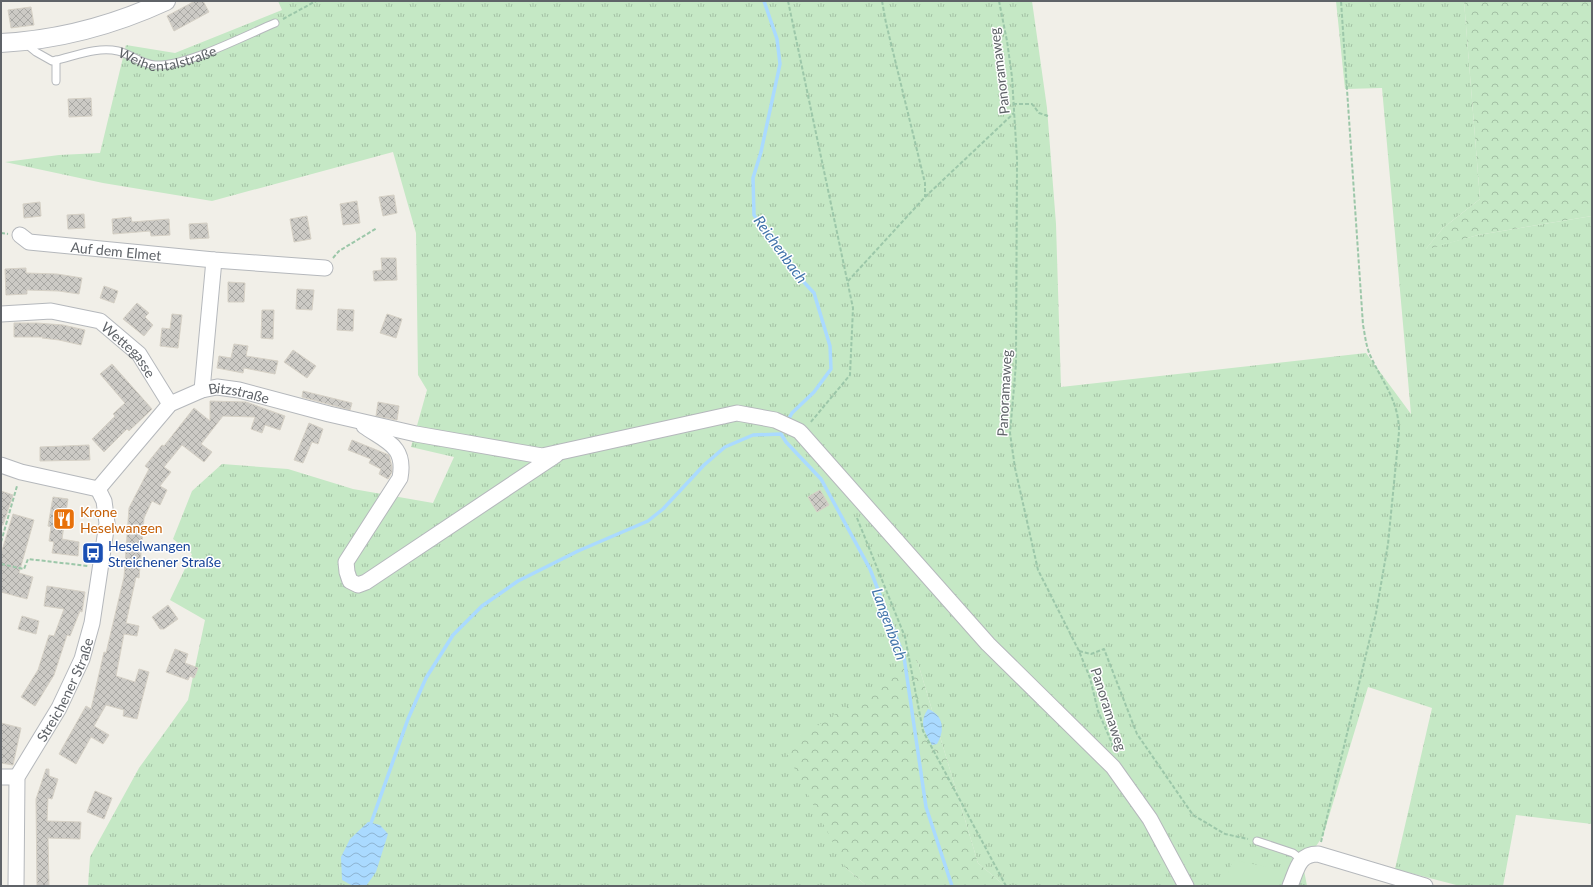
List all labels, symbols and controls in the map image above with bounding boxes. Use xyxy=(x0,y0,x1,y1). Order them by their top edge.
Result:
street label: Panoramaweg xyxy=(985,27,1013,115)
street label: Weihentalstraße xyxy=(116,41,219,74)
water label: Reichenbach xyxy=(750,212,812,286)
street label: Auf dem Elmet xyxy=(70,238,162,263)
street label: Wettegasse xyxy=(98,318,160,380)
street label: Panoramaweg xyxy=(993,349,1015,437)
street label: Bitzstraße xyxy=(207,379,271,406)
place label: Krone Heselwangen xyxy=(80,503,163,536)
restaurant icon: Krone Heselwangen xyxy=(51,506,77,532)
place label: Heselwangen Streichener Straße xyxy=(108,537,221,570)
bus stop icon: Heselwangen Streichener Straße xyxy=(80,540,106,566)
water label: Langenbach xyxy=(869,586,911,662)
street label: Streichener Straße xyxy=(32,636,96,744)
street label: Panoramaweg xyxy=(1087,665,1131,753)

